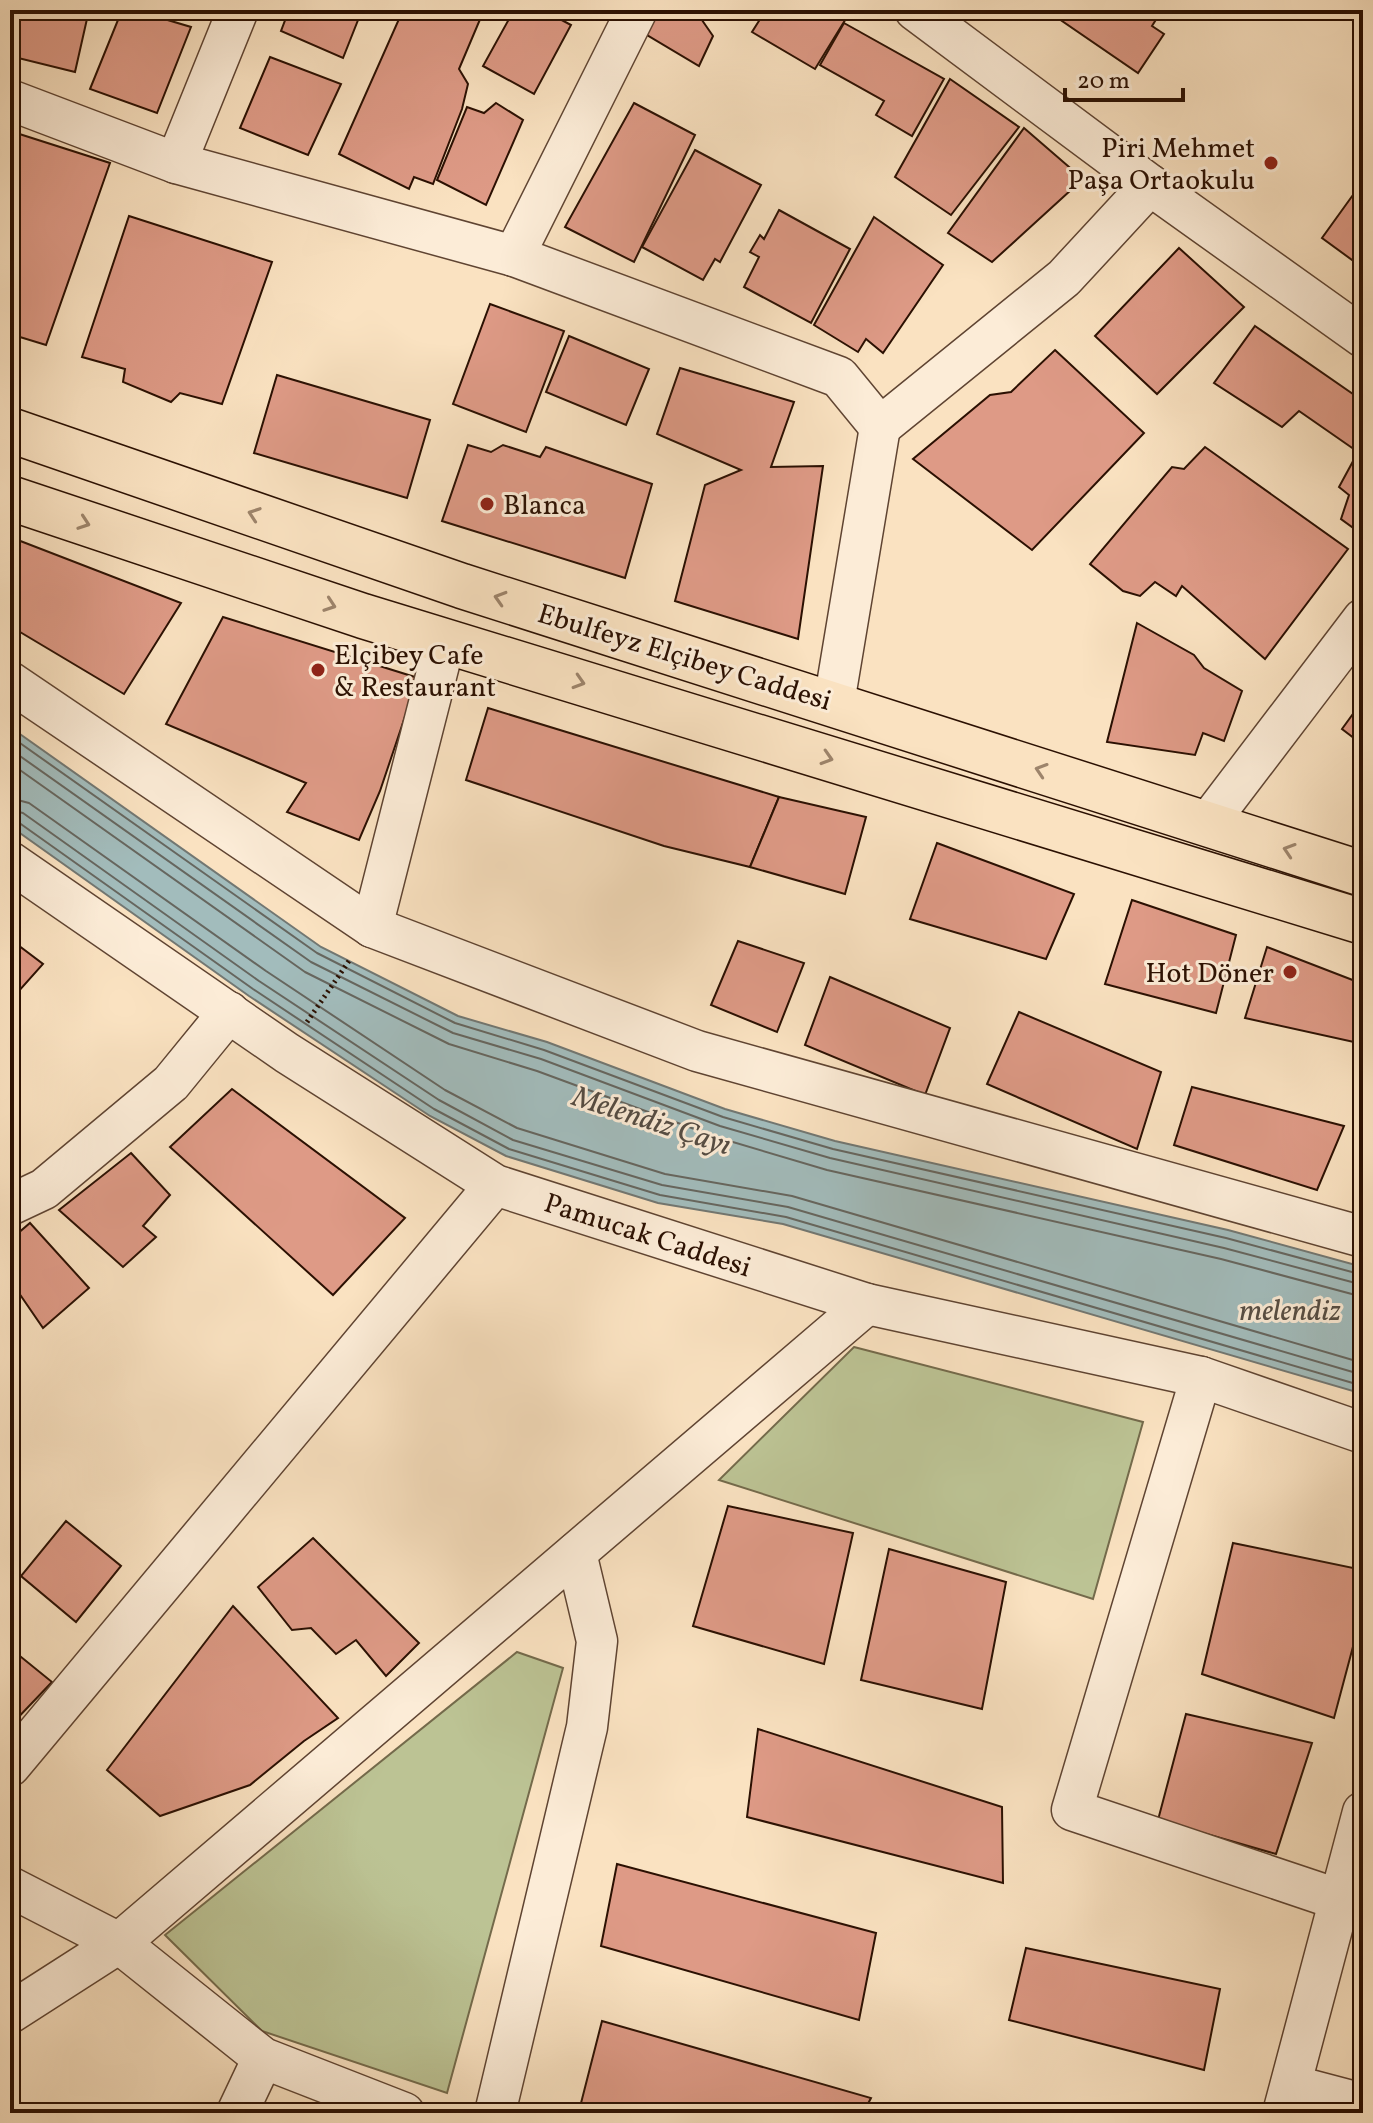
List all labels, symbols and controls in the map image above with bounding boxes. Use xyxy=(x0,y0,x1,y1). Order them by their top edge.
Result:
scale bar xyxy=(1065,52,1183,102)
text: 20 m xyxy=(1077,65,1130,99)
place label: Piri Mehmet Paşa Ortaokulu xyxy=(1067,130,1255,201)
marker: Piri Mehmet Paşa Ortaokulu xyxy=(1262,154,1280,172)
place label: Blanca xyxy=(503,487,586,526)
marker: Blanca xyxy=(478,495,496,513)
one-way arrow xyxy=(248,508,262,524)
one-way arrow xyxy=(76,513,90,529)
one-way arrow xyxy=(494,591,507,607)
street label: Ebulfeyz Elçibey Caddesi xyxy=(532,595,836,722)
one-way arrow xyxy=(323,596,337,612)
place label: Elçibey Cafe & Restaurant xyxy=(334,637,496,708)
marker: Elçibey Cafe & Restaurant xyxy=(309,661,327,679)
one-way arrow xyxy=(571,673,585,689)
one-way arrow xyxy=(820,749,834,765)
one-way arrow xyxy=(1035,764,1049,780)
one-way arrow xyxy=(1282,844,1296,860)
place label: Hot Döner xyxy=(1146,955,1274,994)
marker: Hot Döner xyxy=(1281,963,1299,981)
water label: Melendiz Çayı xyxy=(566,1076,736,1167)
street label: Pamucak Caddesi xyxy=(539,1185,756,1288)
water label: melendiz xyxy=(1239,1291,1341,1333)

